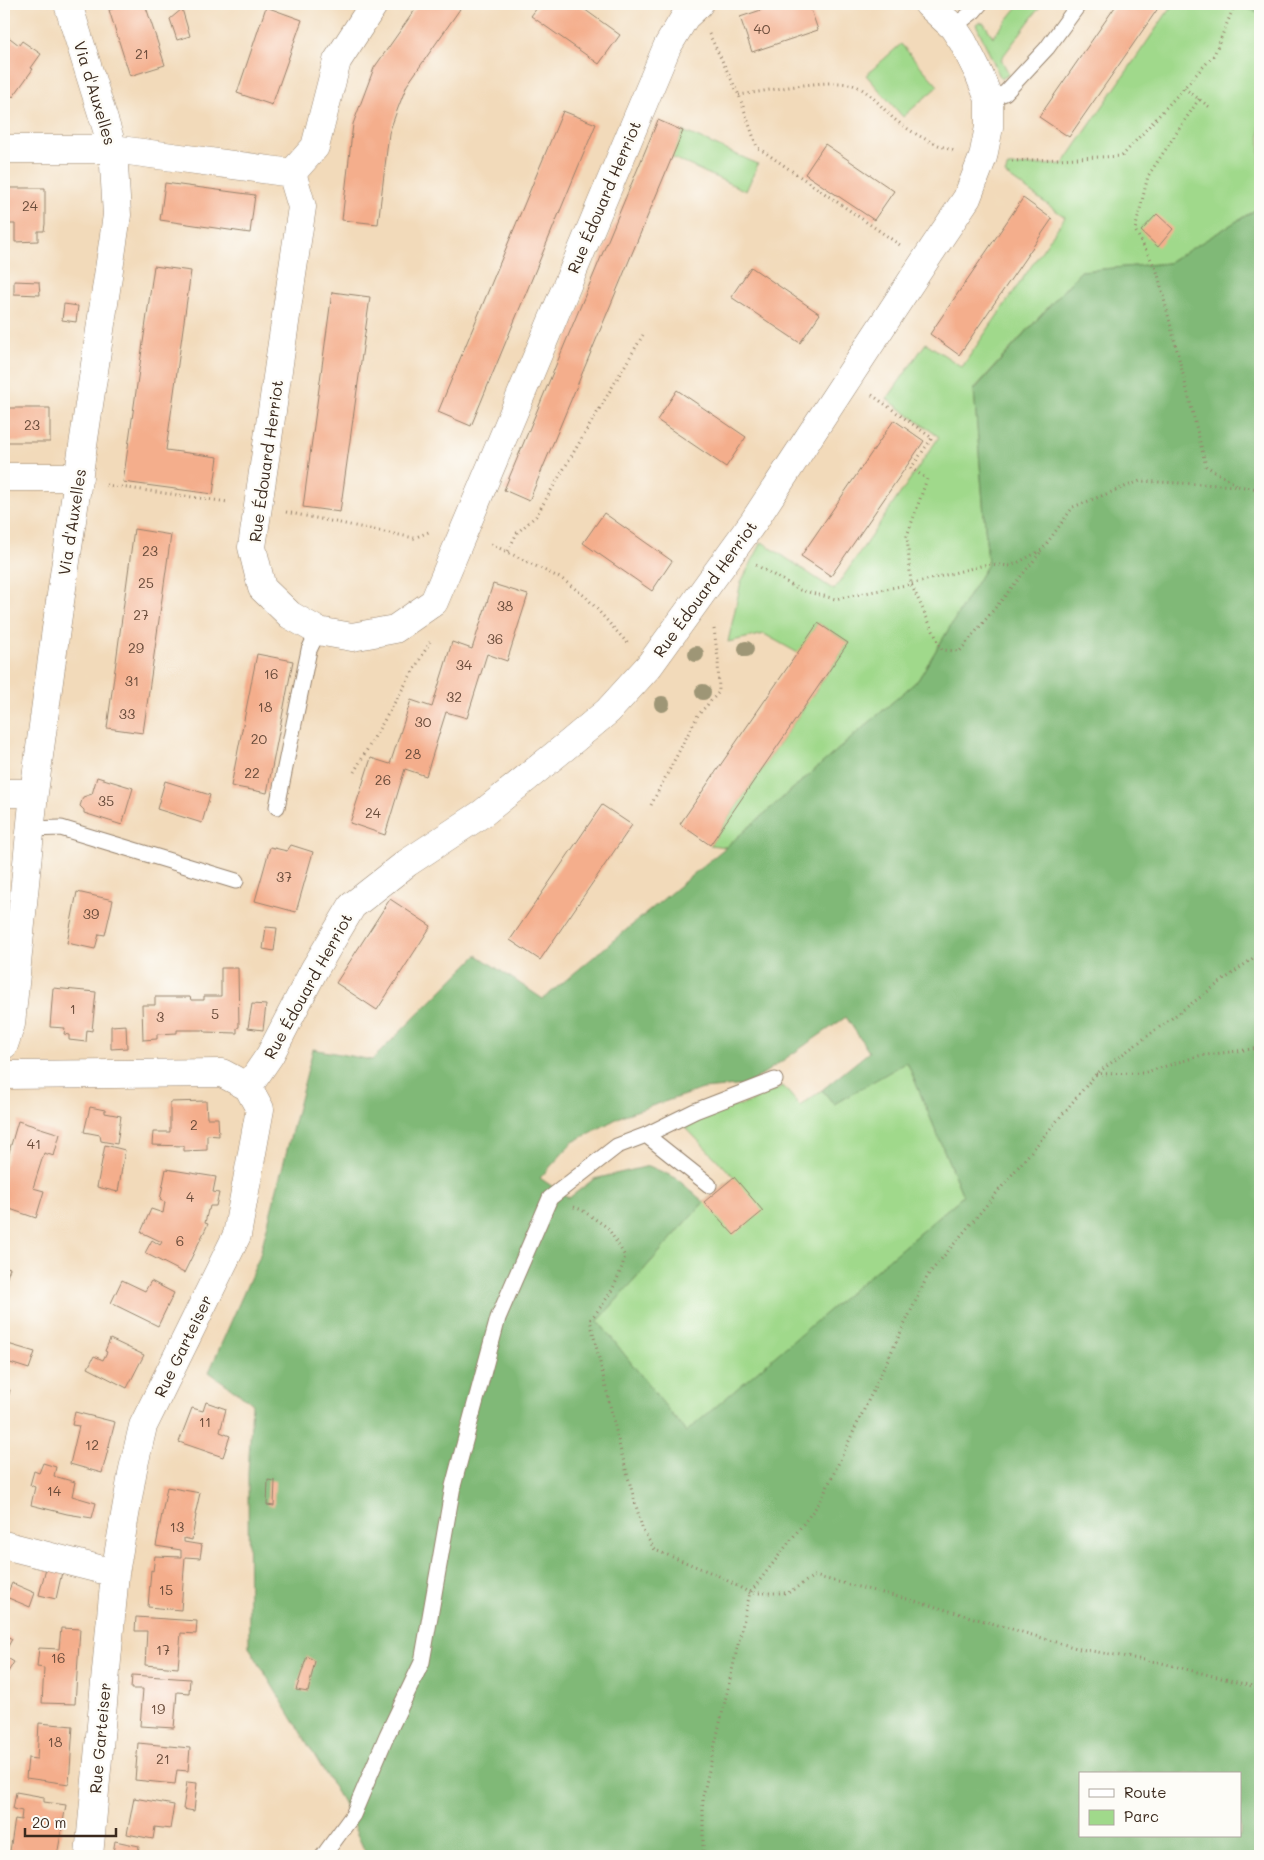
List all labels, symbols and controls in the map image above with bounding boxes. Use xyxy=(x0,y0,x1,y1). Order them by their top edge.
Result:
house number: 40 xyxy=(754,19,771,38)
street label: Via d'Auxelles xyxy=(70,38,121,147)
house number: 21 xyxy=(135,44,149,63)
street label: Rue Édouard Herriot xyxy=(562,117,645,276)
house number: 24 xyxy=(22,196,39,215)
street label: Rue Édouard Herriot xyxy=(244,378,287,543)
house number: 23 xyxy=(24,415,40,434)
street label: Via d'Auxelles xyxy=(53,467,90,577)
street label: Rue Édouard Herriot xyxy=(648,516,761,661)
house number: 23 xyxy=(142,541,158,560)
house number: 25 xyxy=(138,573,154,592)
house number: 38 xyxy=(497,596,513,615)
house number: 27 xyxy=(133,605,149,624)
house number: 36 xyxy=(487,629,503,648)
house number: 29 xyxy=(128,638,144,657)
house number: 34 xyxy=(456,655,473,674)
house number: 16 xyxy=(264,664,278,683)
house number: 31 xyxy=(125,671,139,690)
house number: 32 xyxy=(446,687,462,706)
house number: 18 xyxy=(258,697,272,716)
house number: 33 xyxy=(119,704,135,723)
house number: 30 xyxy=(415,712,432,731)
house number: 20 xyxy=(251,729,268,748)
house number: 28 xyxy=(405,744,421,763)
house number: 22 xyxy=(244,763,260,782)
house number: 26 xyxy=(375,770,391,789)
house number: 35 xyxy=(98,791,114,810)
house number: 24 xyxy=(365,803,382,822)
house number: 37 xyxy=(276,867,292,886)
house number: 39 xyxy=(83,904,99,923)
street label: Rue Édouard Herriot xyxy=(259,909,356,1062)
house number: 1 xyxy=(70,999,76,1018)
house number: 5 xyxy=(211,1004,219,1023)
house number: 3 xyxy=(156,1007,164,1026)
house number: 2 xyxy=(190,1115,198,1134)
house number: 41 xyxy=(27,1134,41,1153)
house number: 4 xyxy=(186,1187,195,1206)
house number: 6 xyxy=(176,1231,184,1250)
street label: Rue Garteiser xyxy=(149,1291,216,1400)
house number: 11 xyxy=(199,1412,211,1431)
house number: 12 xyxy=(85,1435,99,1454)
house number: 14 xyxy=(47,1481,62,1500)
house number: 13 xyxy=(170,1517,184,1536)
house number: 15 xyxy=(159,1580,173,1599)
house number: 17 xyxy=(156,1640,170,1659)
house number: 16 xyxy=(51,1648,65,1667)
street label: Rue Garteiser xyxy=(84,1682,115,1794)
house number: 19 xyxy=(151,1699,165,1718)
house number: 18 xyxy=(48,1732,62,1751)
house number: 21 xyxy=(156,1749,170,1768)
legend xyxy=(1079,1772,1242,1838)
text: Route xyxy=(1124,1782,1167,1802)
scale bar xyxy=(25,1805,116,1837)
text: Parc xyxy=(1124,1806,1159,1826)
text: 20 m xyxy=(32,1812,66,1832)

